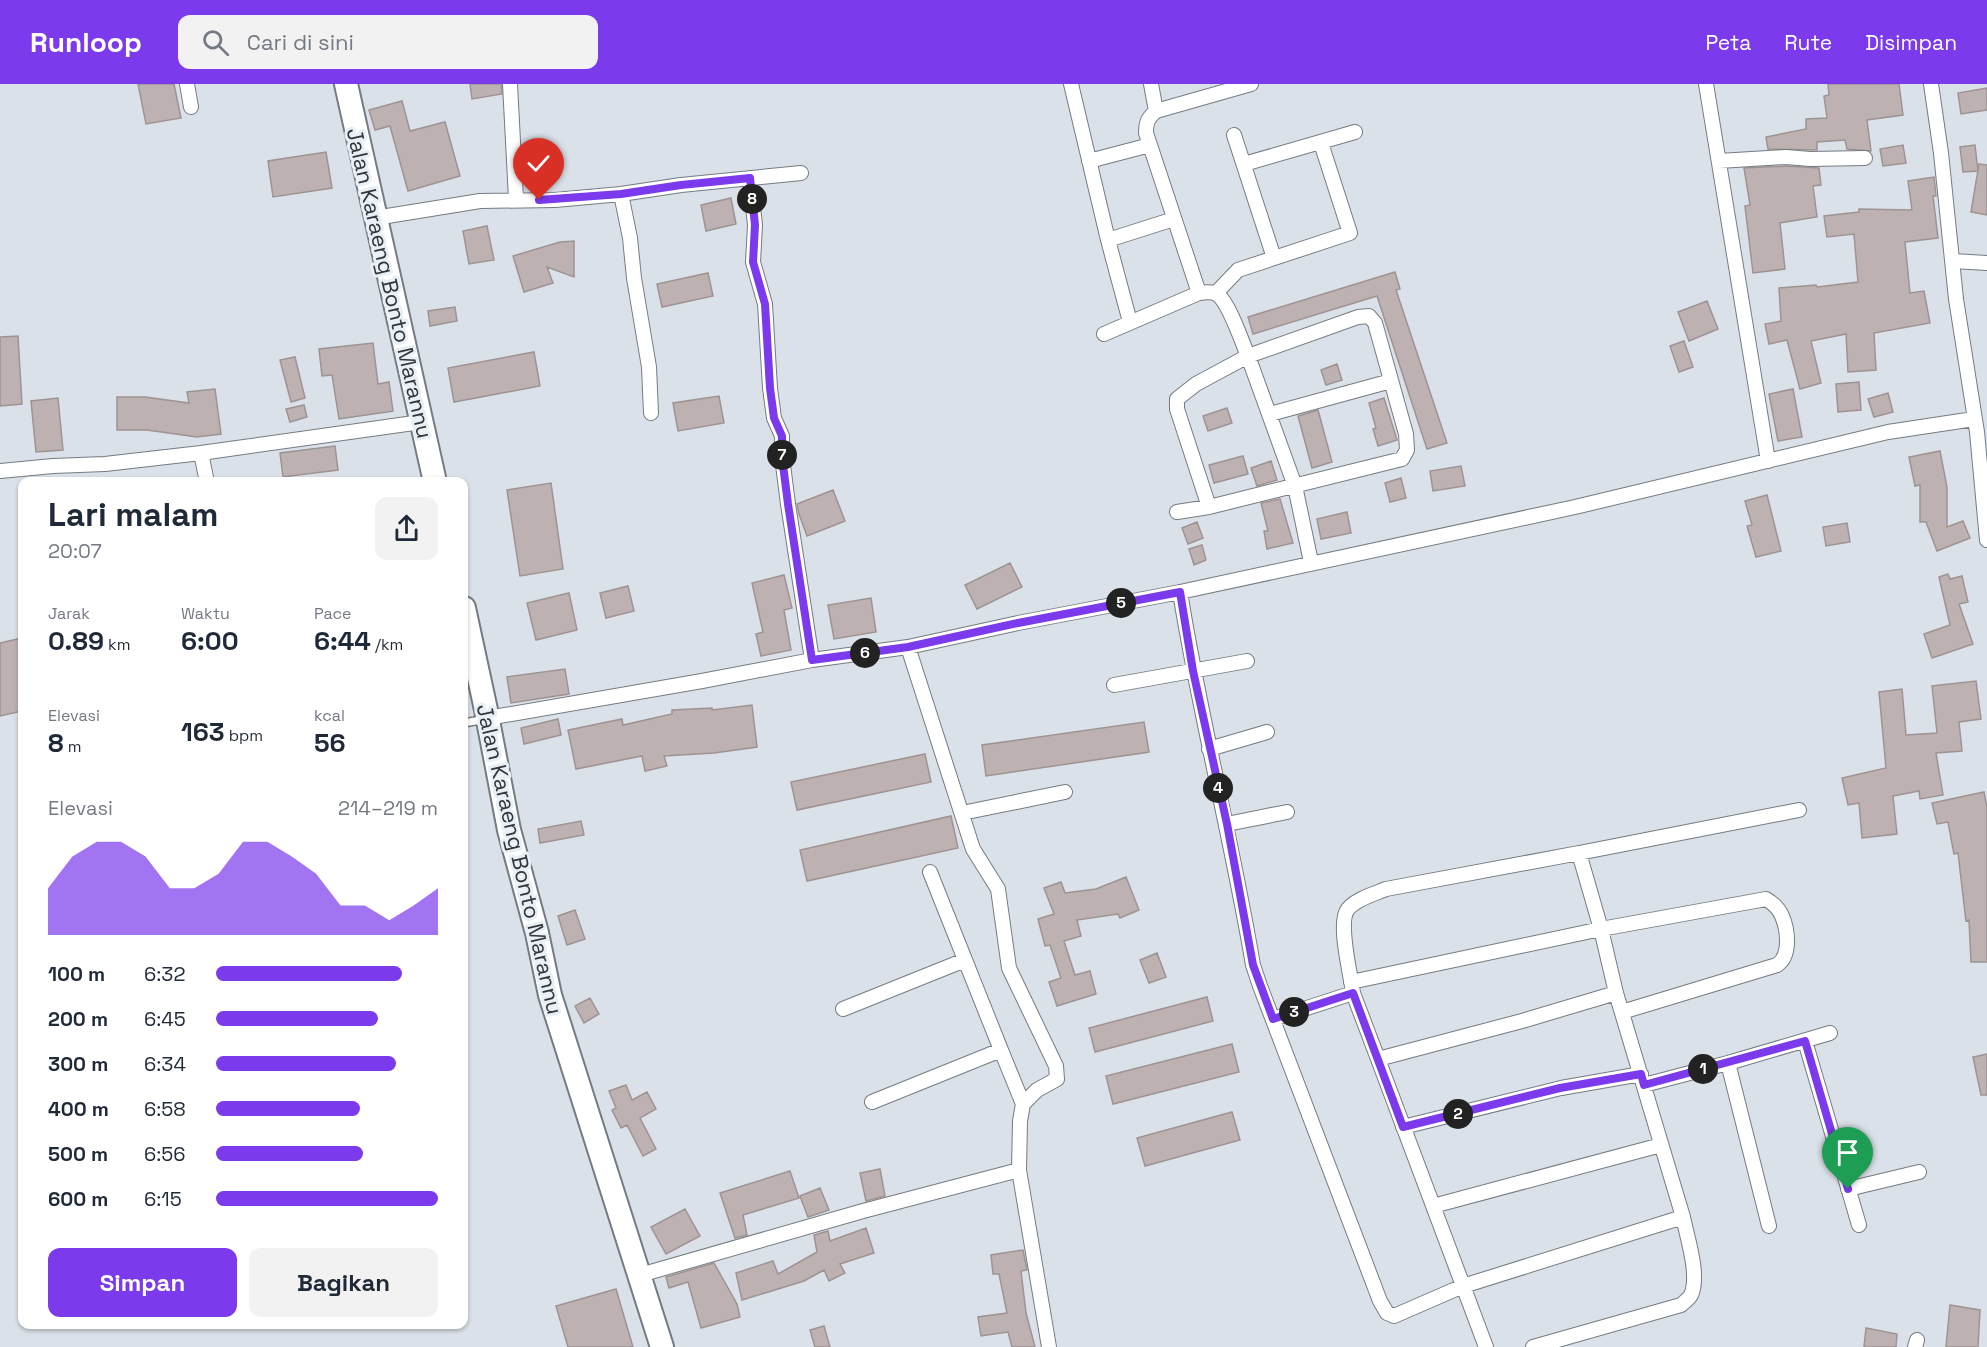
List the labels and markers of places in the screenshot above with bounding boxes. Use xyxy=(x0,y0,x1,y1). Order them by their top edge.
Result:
pin xyxy=(513,138,564,200)
pin: 8 xyxy=(737,184,767,214)
pin: 7 xyxy=(767,440,797,470)
pin: 5 xyxy=(1106,588,1136,618)
pin: 6 xyxy=(850,638,880,668)
pin: 4 xyxy=(1203,773,1233,803)
pin: 3 xyxy=(1279,997,1309,1027)
pin: 1 xyxy=(1688,1054,1718,1084)
pin: 2 xyxy=(1443,1099,1473,1129)
pin xyxy=(1822,1127,1873,1189)

